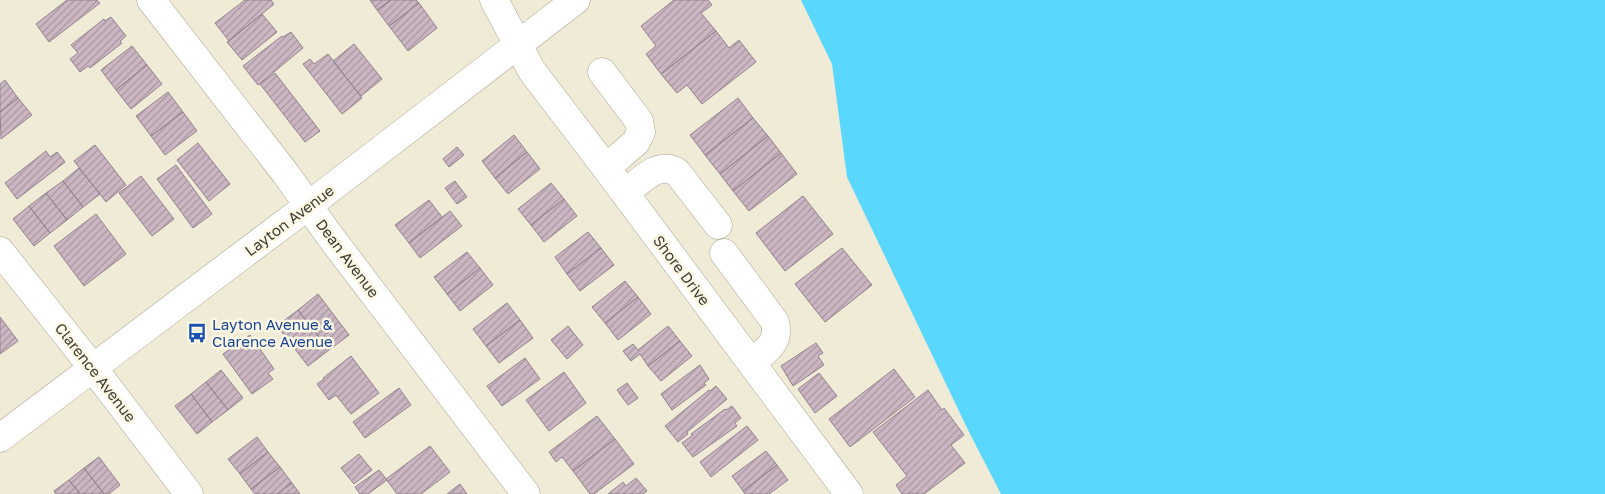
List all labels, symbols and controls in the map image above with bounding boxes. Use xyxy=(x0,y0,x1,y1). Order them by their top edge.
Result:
street label: Layton Avenue xyxy=(241,181,337,259)
street label: Dean Avenue xyxy=(313,215,384,301)
street label: Shore Drive xyxy=(650,231,714,309)
place label: Layton Avenue & Clarence Avenue xyxy=(212,315,333,350)
street label: Clarence Avenue xyxy=(52,319,140,425)
bus stop icon: Layton Avenue & Clarence Avenue xyxy=(186,322,208,344)

